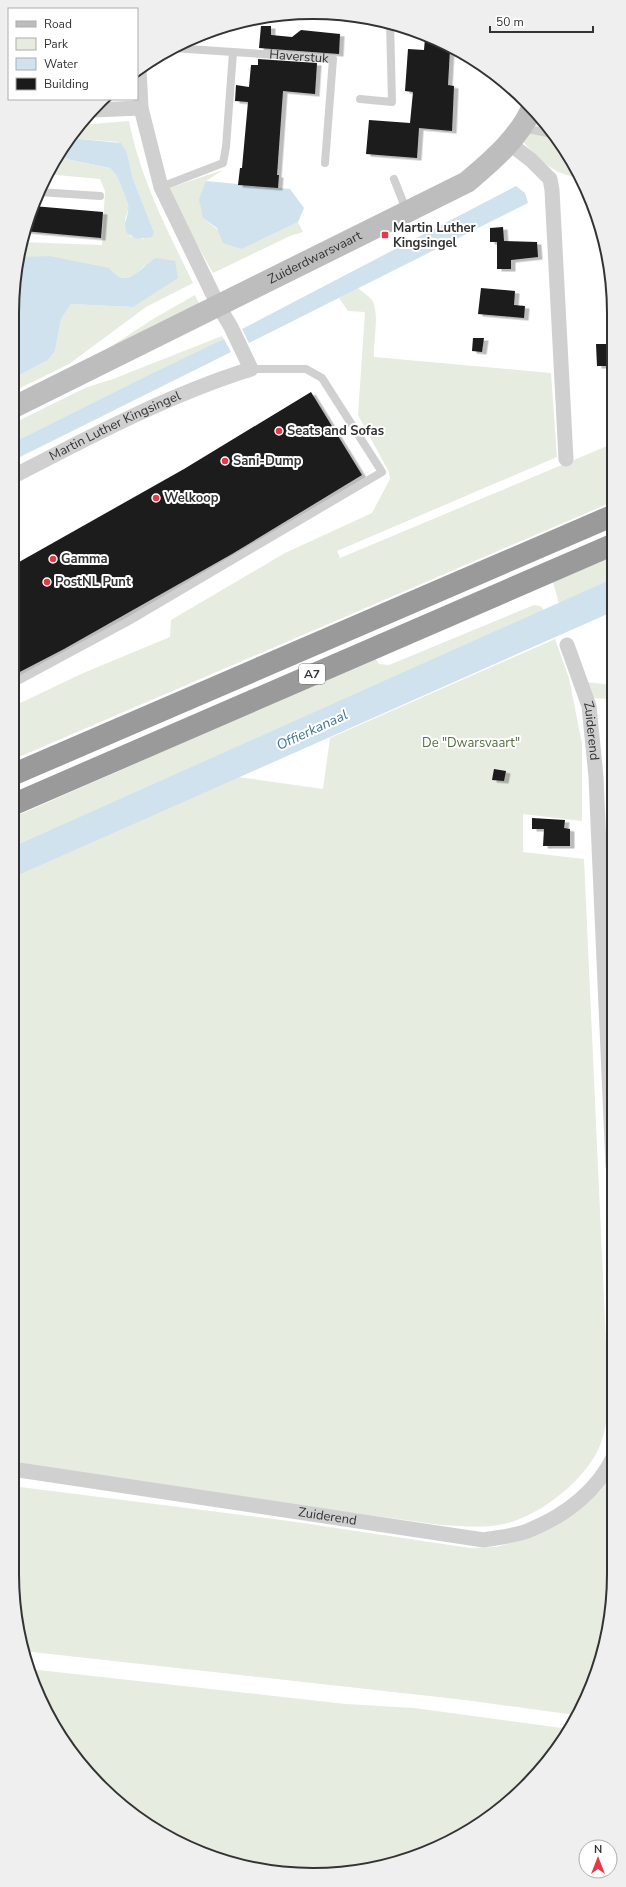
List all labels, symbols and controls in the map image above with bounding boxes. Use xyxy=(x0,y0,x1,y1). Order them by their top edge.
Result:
legend xyxy=(8,8,138,100)
scale bar xyxy=(490,8,593,34)
text: 50 m xyxy=(496,14,524,30)
text: Road xyxy=(44,16,72,32)
text: Park xyxy=(44,36,69,52)
street label: Haverstuk xyxy=(269,46,330,68)
text: Water xyxy=(44,56,78,72)
text: Building xyxy=(44,76,89,92)
place label: Martin Luther Kingsingel xyxy=(393,219,477,252)
street label: Zuiderdwarsvaart xyxy=(265,227,365,289)
marker: Martin Luther Kingsingel xyxy=(380,230,390,240)
street label: Martin Luther Kingsingel xyxy=(46,387,184,465)
place label: Seats and Sofas xyxy=(287,422,384,440)
marker: Seats and Sofas xyxy=(274,426,284,436)
place label: Sani-Dump xyxy=(233,452,302,470)
marker: Sani-Dump xyxy=(220,456,230,466)
place label: Welkoop xyxy=(164,489,219,507)
marker: Welkoop xyxy=(151,493,161,503)
place label: Gamma xyxy=(61,550,108,568)
marker: Gamma xyxy=(48,554,58,564)
place label: PostNL Punt xyxy=(55,573,132,591)
marker: PostNL Punt xyxy=(42,577,52,587)
road number: A7 xyxy=(299,664,325,684)
street label: Zuiderend xyxy=(579,699,603,761)
water label: Offierkanaal xyxy=(273,705,351,755)
park label: De "Dwarsvaart" xyxy=(422,734,520,752)
street label: Zuiderend xyxy=(297,1503,358,1530)
north arrow xyxy=(578,1839,618,1879)
text: N xyxy=(594,1842,602,1857)

